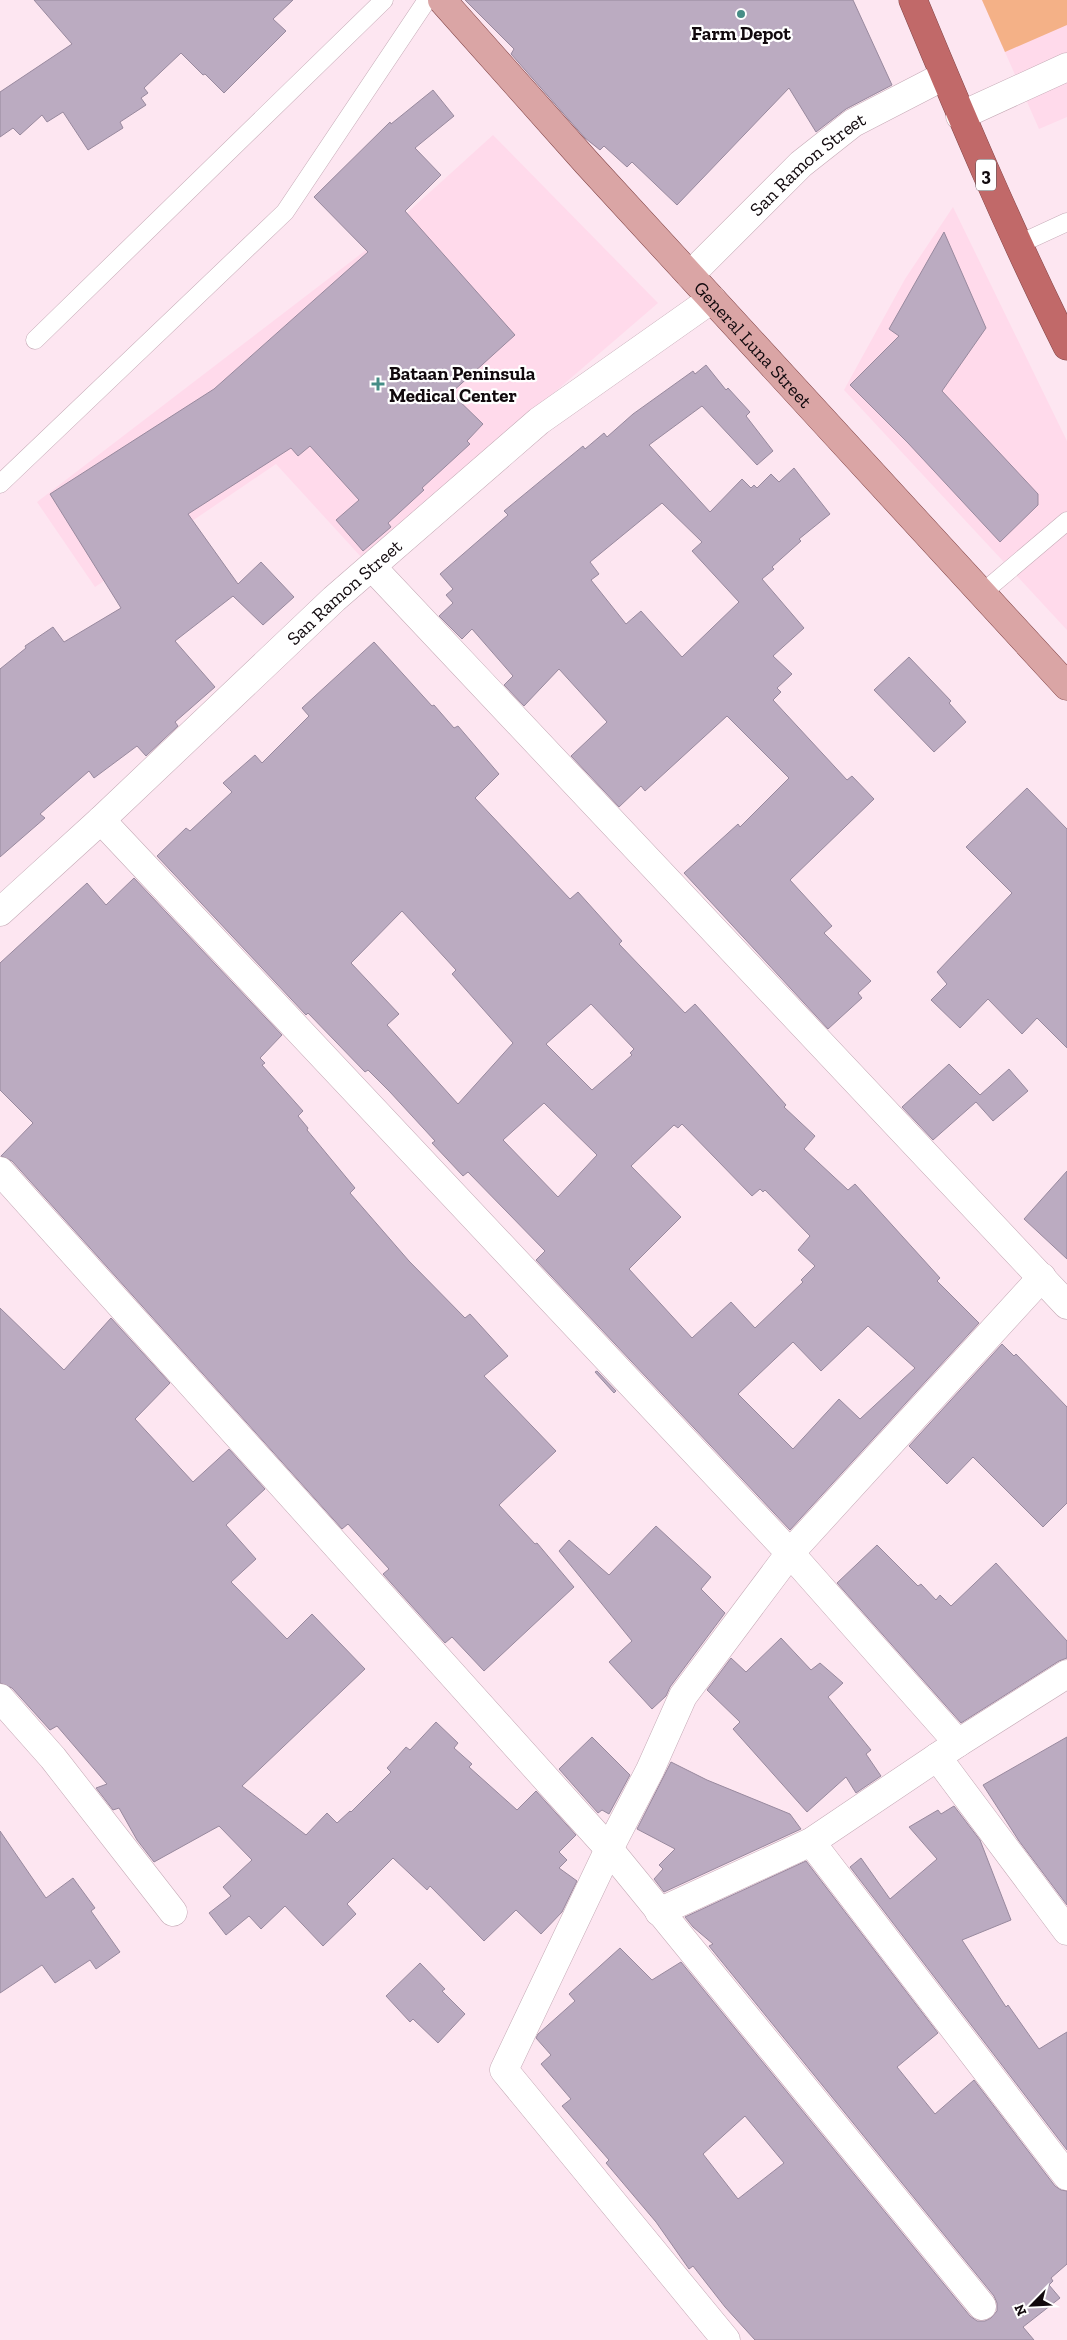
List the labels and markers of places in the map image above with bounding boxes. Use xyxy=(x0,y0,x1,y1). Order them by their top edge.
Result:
marker: Farm Depot xyxy=(735,8,747,20)
place label: Farm Depot xyxy=(691,22,791,45)
place label: Bataan Peninsula Medical Center xyxy=(389,362,536,407)
marker: Bataan Peninsula Medical Center xyxy=(371,377,385,391)

